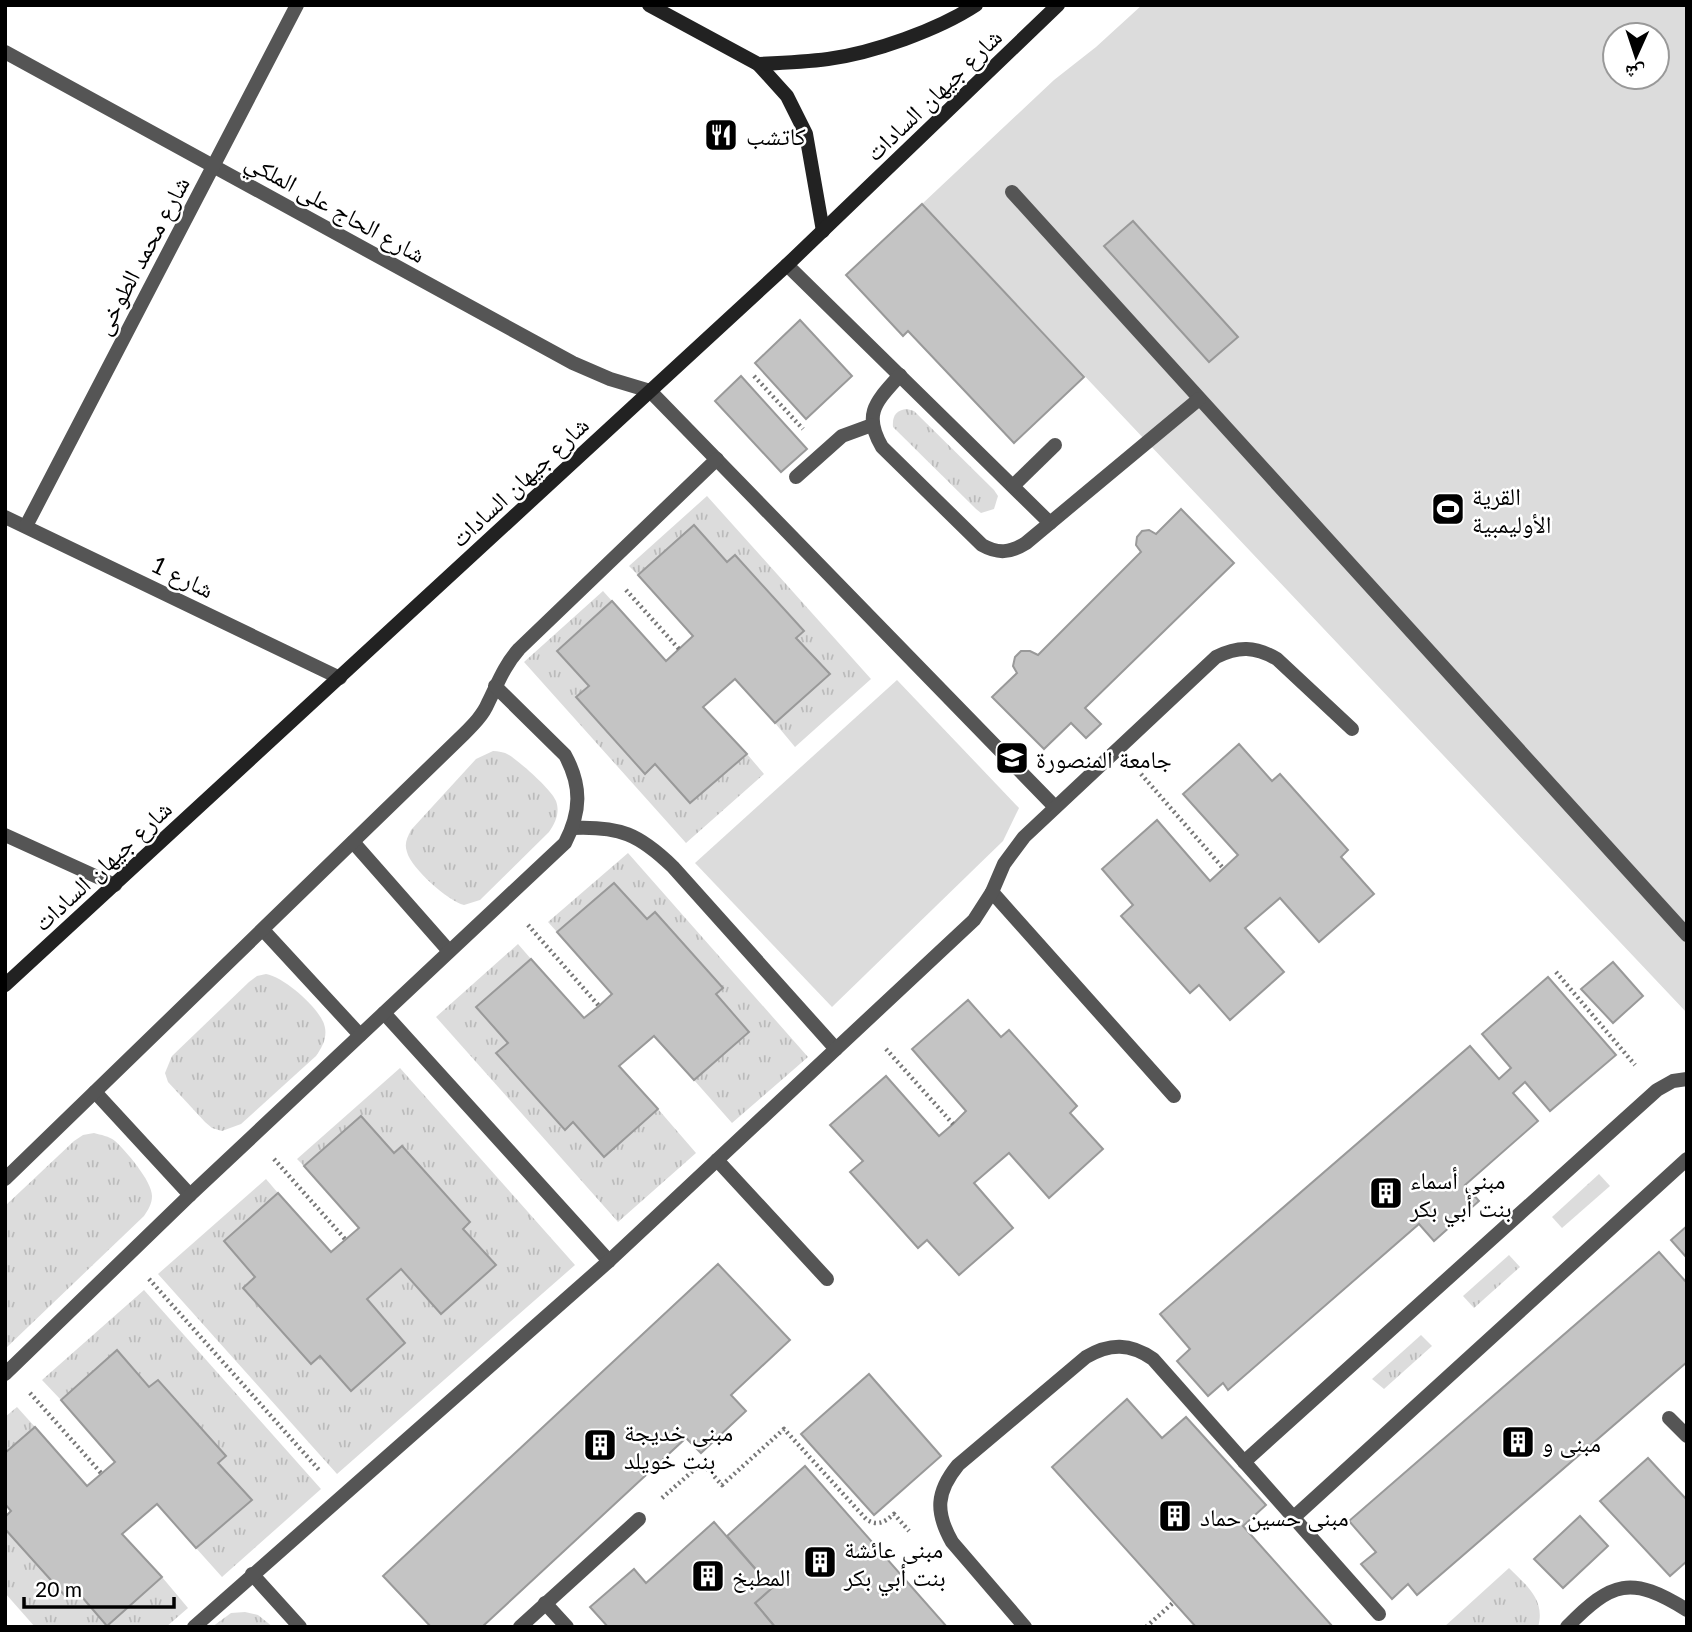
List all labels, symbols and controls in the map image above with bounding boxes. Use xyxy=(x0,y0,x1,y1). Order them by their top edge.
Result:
north arrow xyxy=(1601,21,1671,91)
street label: شارع جيهان السادات xyxy=(859,22,1009,168)
text: ش xyxy=(1624,60,1646,85)
restaurant icon: كاتشب xyxy=(702,116,740,154)
place label: كاتشب xyxy=(746,121,806,150)
street label: شارع الحاج على الملكي xyxy=(238,146,431,274)
street label: شارع محمد الطوخى xyxy=(87,171,197,340)
street label: شارع جيهان السادات xyxy=(444,410,595,554)
place label: القرية الأوليمبية xyxy=(1472,481,1552,538)
sports icon: القرية الأوليمبية xyxy=(1429,490,1467,528)
street label: شارع 1 xyxy=(146,549,219,605)
school or university icon: جامعة المنصورة xyxy=(993,739,1031,777)
place label: جامعة المنصورة xyxy=(1036,744,1172,773)
street label: شارع جيهان السادات xyxy=(27,794,178,938)
place label: مبنى أسماء بنت أبي بكر xyxy=(1409,1165,1512,1228)
building icon: مبنى أسماء بنت أبي بكر xyxy=(1367,1174,1405,1212)
place label: مبنى خديجة بنت خويلد xyxy=(624,1417,733,1474)
building icon: مبنى و xyxy=(1499,1423,1537,1461)
building icon: مبنى خديجة بنت خويلد xyxy=(581,1426,619,1464)
place label: مبنى و xyxy=(1542,1428,1601,1458)
building icon: مبنى حسين حماد xyxy=(1156,1497,1194,1535)
place label: مبنى حسين حماد xyxy=(1200,1502,1349,1532)
place label: مبنى عائشة بنت أبي بكر xyxy=(843,1534,946,1597)
building icon: مبنى عائشة بنت أبي بكر xyxy=(801,1543,839,1581)
building icon: المطبخ xyxy=(689,1557,727,1595)
place label: المطبخ xyxy=(732,1562,791,1593)
scale bar xyxy=(24,1566,175,1610)
text: 20 m xyxy=(35,1576,82,1601)

